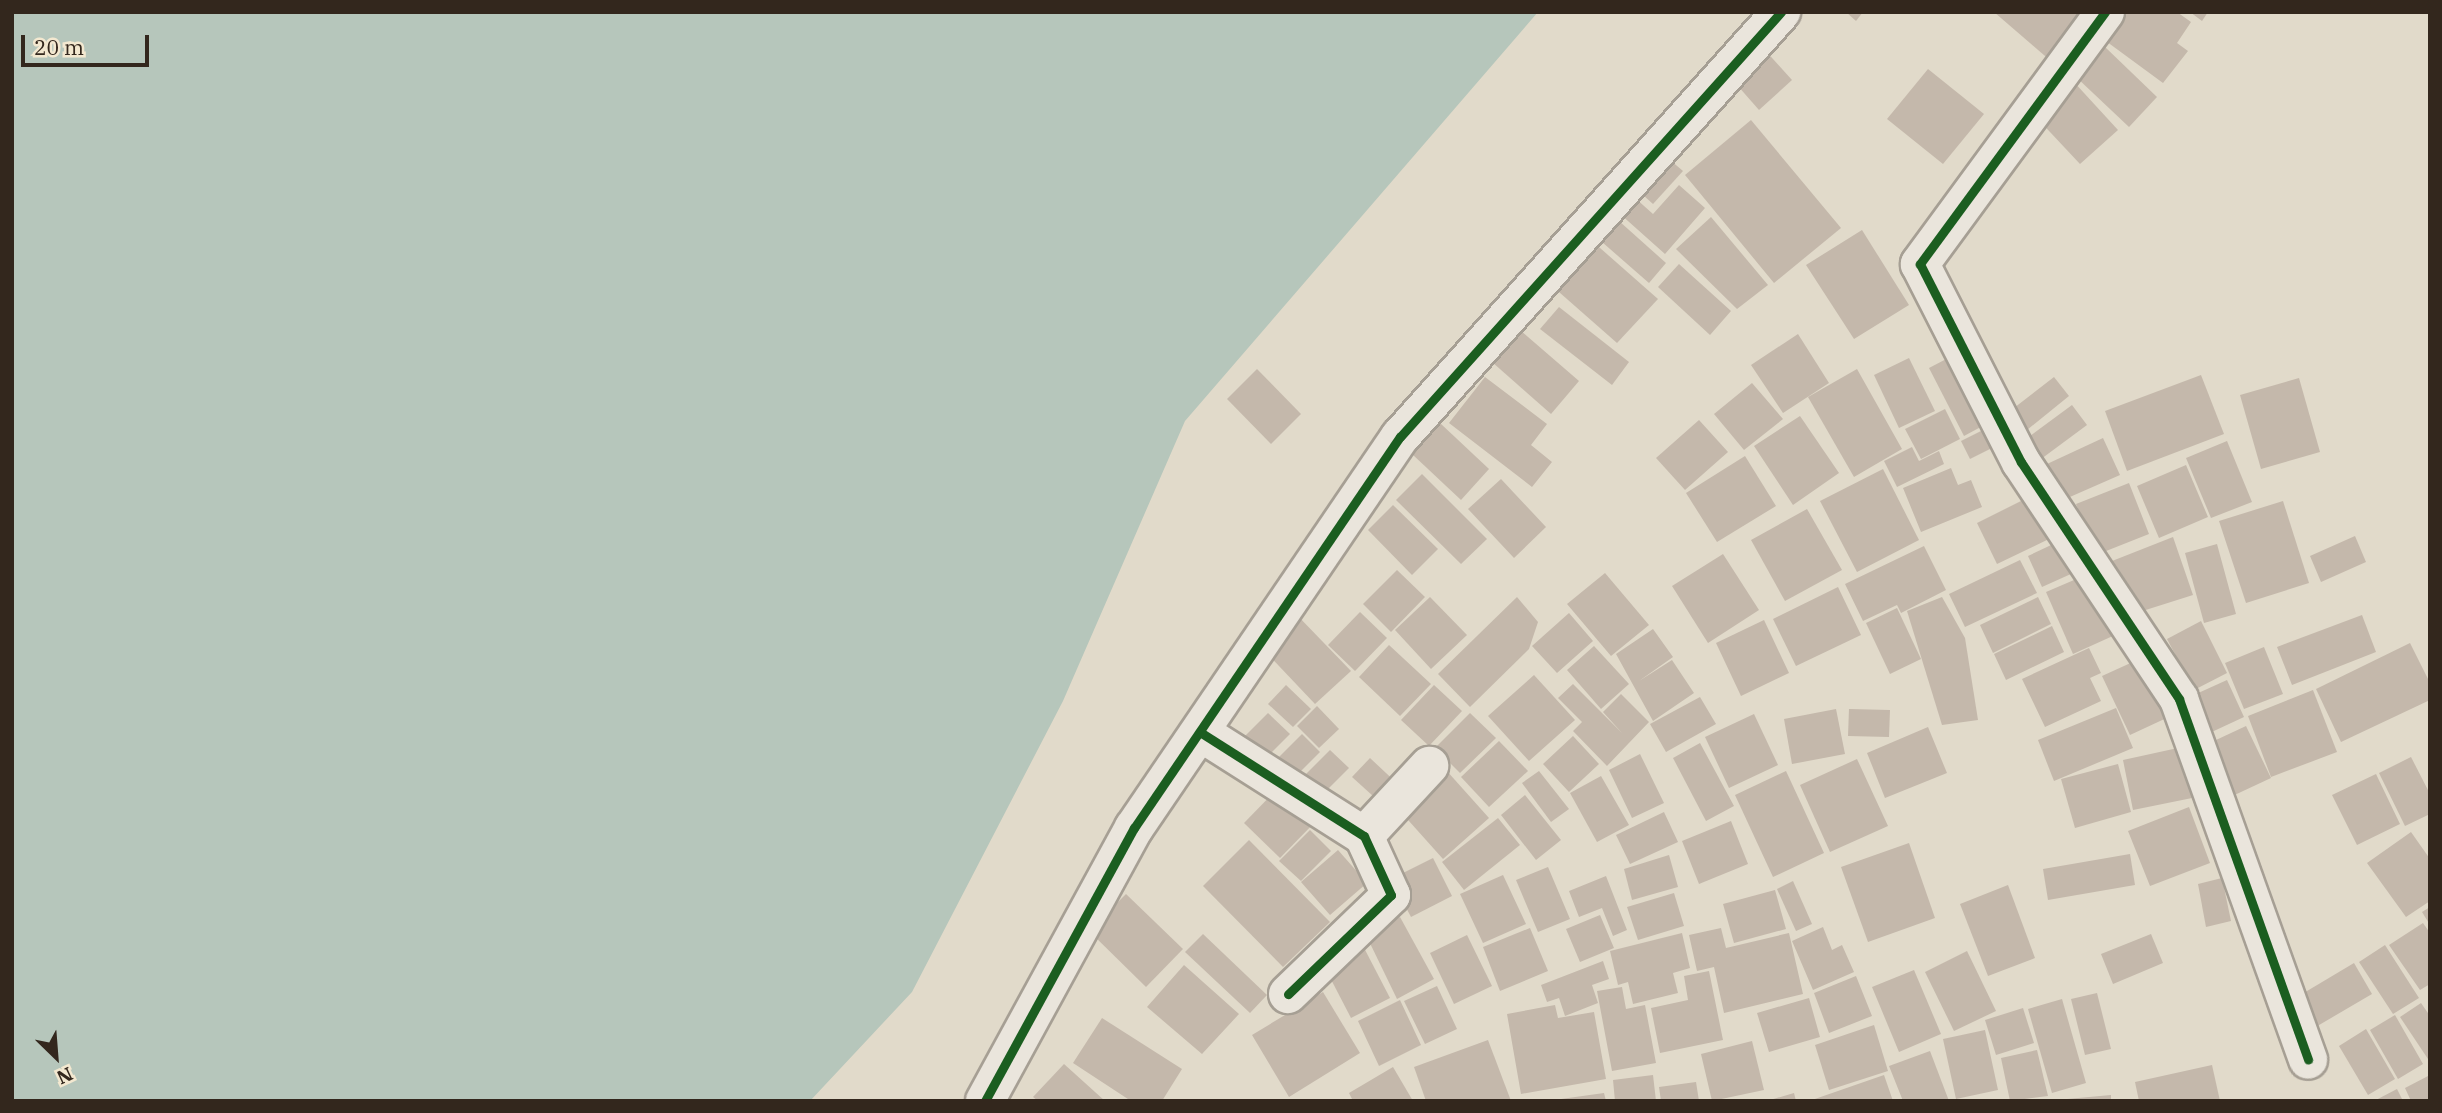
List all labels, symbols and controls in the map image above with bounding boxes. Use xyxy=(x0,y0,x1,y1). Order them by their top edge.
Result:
scale bar xyxy=(24,21,152,65)
text: 20 m xyxy=(34,33,84,61)
north arrow xyxy=(21,1022,91,1092)
text: N xyxy=(53,1062,77,1090)

